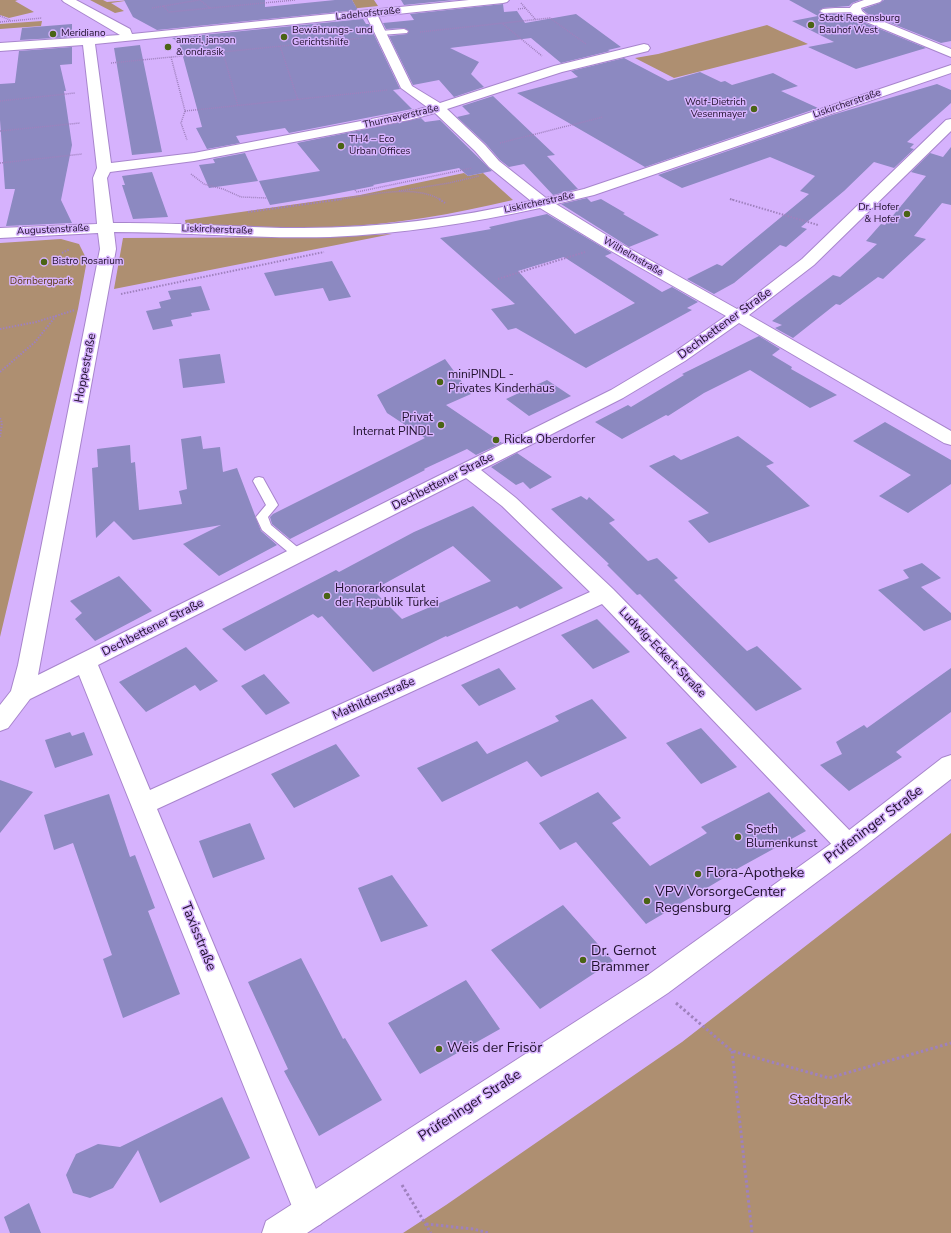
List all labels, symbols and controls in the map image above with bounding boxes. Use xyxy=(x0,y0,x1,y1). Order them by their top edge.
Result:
street label: Ladehofstraße xyxy=(335,5,401,23)
place label: Stadt Regensburg Bauhof West xyxy=(819,13,900,36)
marker: Stadt Regensburg Bauhof West xyxy=(806,20,816,30)
place label: Bewährungs- und Gerichtshilfe xyxy=(292,25,373,48)
place label: Meridiano xyxy=(61,28,105,40)
marker: Meridiano xyxy=(48,29,58,39)
marker: Bewährungs- und Gerichtshilfe xyxy=(279,32,289,42)
place label: ameri, janson & ondrasik xyxy=(176,35,235,58)
marker: ameri, janson & ondrasik xyxy=(163,42,173,52)
street label: Liskircherstraße xyxy=(811,87,883,121)
place label: Wolf-Dietrich Vesenmayer xyxy=(685,97,746,120)
street label: Thurmayerstraße xyxy=(362,102,440,132)
marker: Wolf-Dietrich Vesenmayer xyxy=(749,104,759,114)
place label: TH4 – Eco Urban Offices xyxy=(349,134,410,158)
marker: TH4 – Eco Urban Offices xyxy=(336,141,346,151)
street label: Liskircherstraße xyxy=(503,190,575,216)
place label: Dr. Hofer & Hofer xyxy=(858,202,899,226)
marker: Dr. Hofer & Hofer xyxy=(902,209,912,219)
street label: Augustenstraße xyxy=(17,222,89,238)
street label: Liskircherstraße xyxy=(181,223,253,237)
street label: Wilhelmstraße xyxy=(601,235,665,279)
place label: Bistro Rosarium xyxy=(52,256,123,268)
marker: Bistro Rosarium xyxy=(39,257,49,267)
park label: Dörnbergpark xyxy=(10,276,72,288)
street label: Dechbettener Straße xyxy=(675,285,775,363)
street label: Hoppestraße xyxy=(72,332,100,404)
place label: miniPINDL - Privates Kinderhaus xyxy=(448,368,555,396)
marker: miniPINDL - Privates Kinderhaus xyxy=(435,377,445,387)
place label: Privat Internat PINDL xyxy=(353,411,433,439)
marker: Privat Internat PINDL xyxy=(436,420,446,430)
place label: Ricka Oberdorfer xyxy=(504,433,595,447)
marker: Ricka Oberdorfer xyxy=(491,435,501,445)
street label: Dechbettener Straße xyxy=(390,450,496,514)
place label: Honorarkonsulat der Republik Türkei xyxy=(335,582,439,610)
marker: Honorarkonsulat der Republik Türkei xyxy=(322,591,332,601)
street label: Dechbettener Straße xyxy=(100,596,206,660)
street label: Ludwig-Eckert-Straße xyxy=(615,605,709,701)
street label: Mathildenstraße xyxy=(331,674,417,724)
street label: Prüfeninger Straße xyxy=(821,783,927,867)
place label: Speth Blumenkunst xyxy=(746,823,817,851)
marker: Speth Blumenkunst xyxy=(733,832,743,842)
place label: Flora-Apotheke xyxy=(706,866,804,882)
marker: Flora-Apotheke xyxy=(693,869,703,879)
place label: VPV VorsorgeCenter Regensburg xyxy=(655,885,785,918)
marker: VPV VorsorgeCenter Regensburg xyxy=(642,896,652,906)
street label: Taxisstraße xyxy=(177,900,219,974)
place label: Dr. Gernot Brammer xyxy=(591,944,656,976)
marker: Dr. Gernot Brammer xyxy=(578,955,588,965)
place label: Weis der Frisör xyxy=(447,1041,542,1057)
marker: Weis der Frisör xyxy=(434,1044,444,1054)
street label: Prüfeninger Straße xyxy=(416,1067,524,1145)
park label: Stadtpark xyxy=(789,1093,851,1109)

